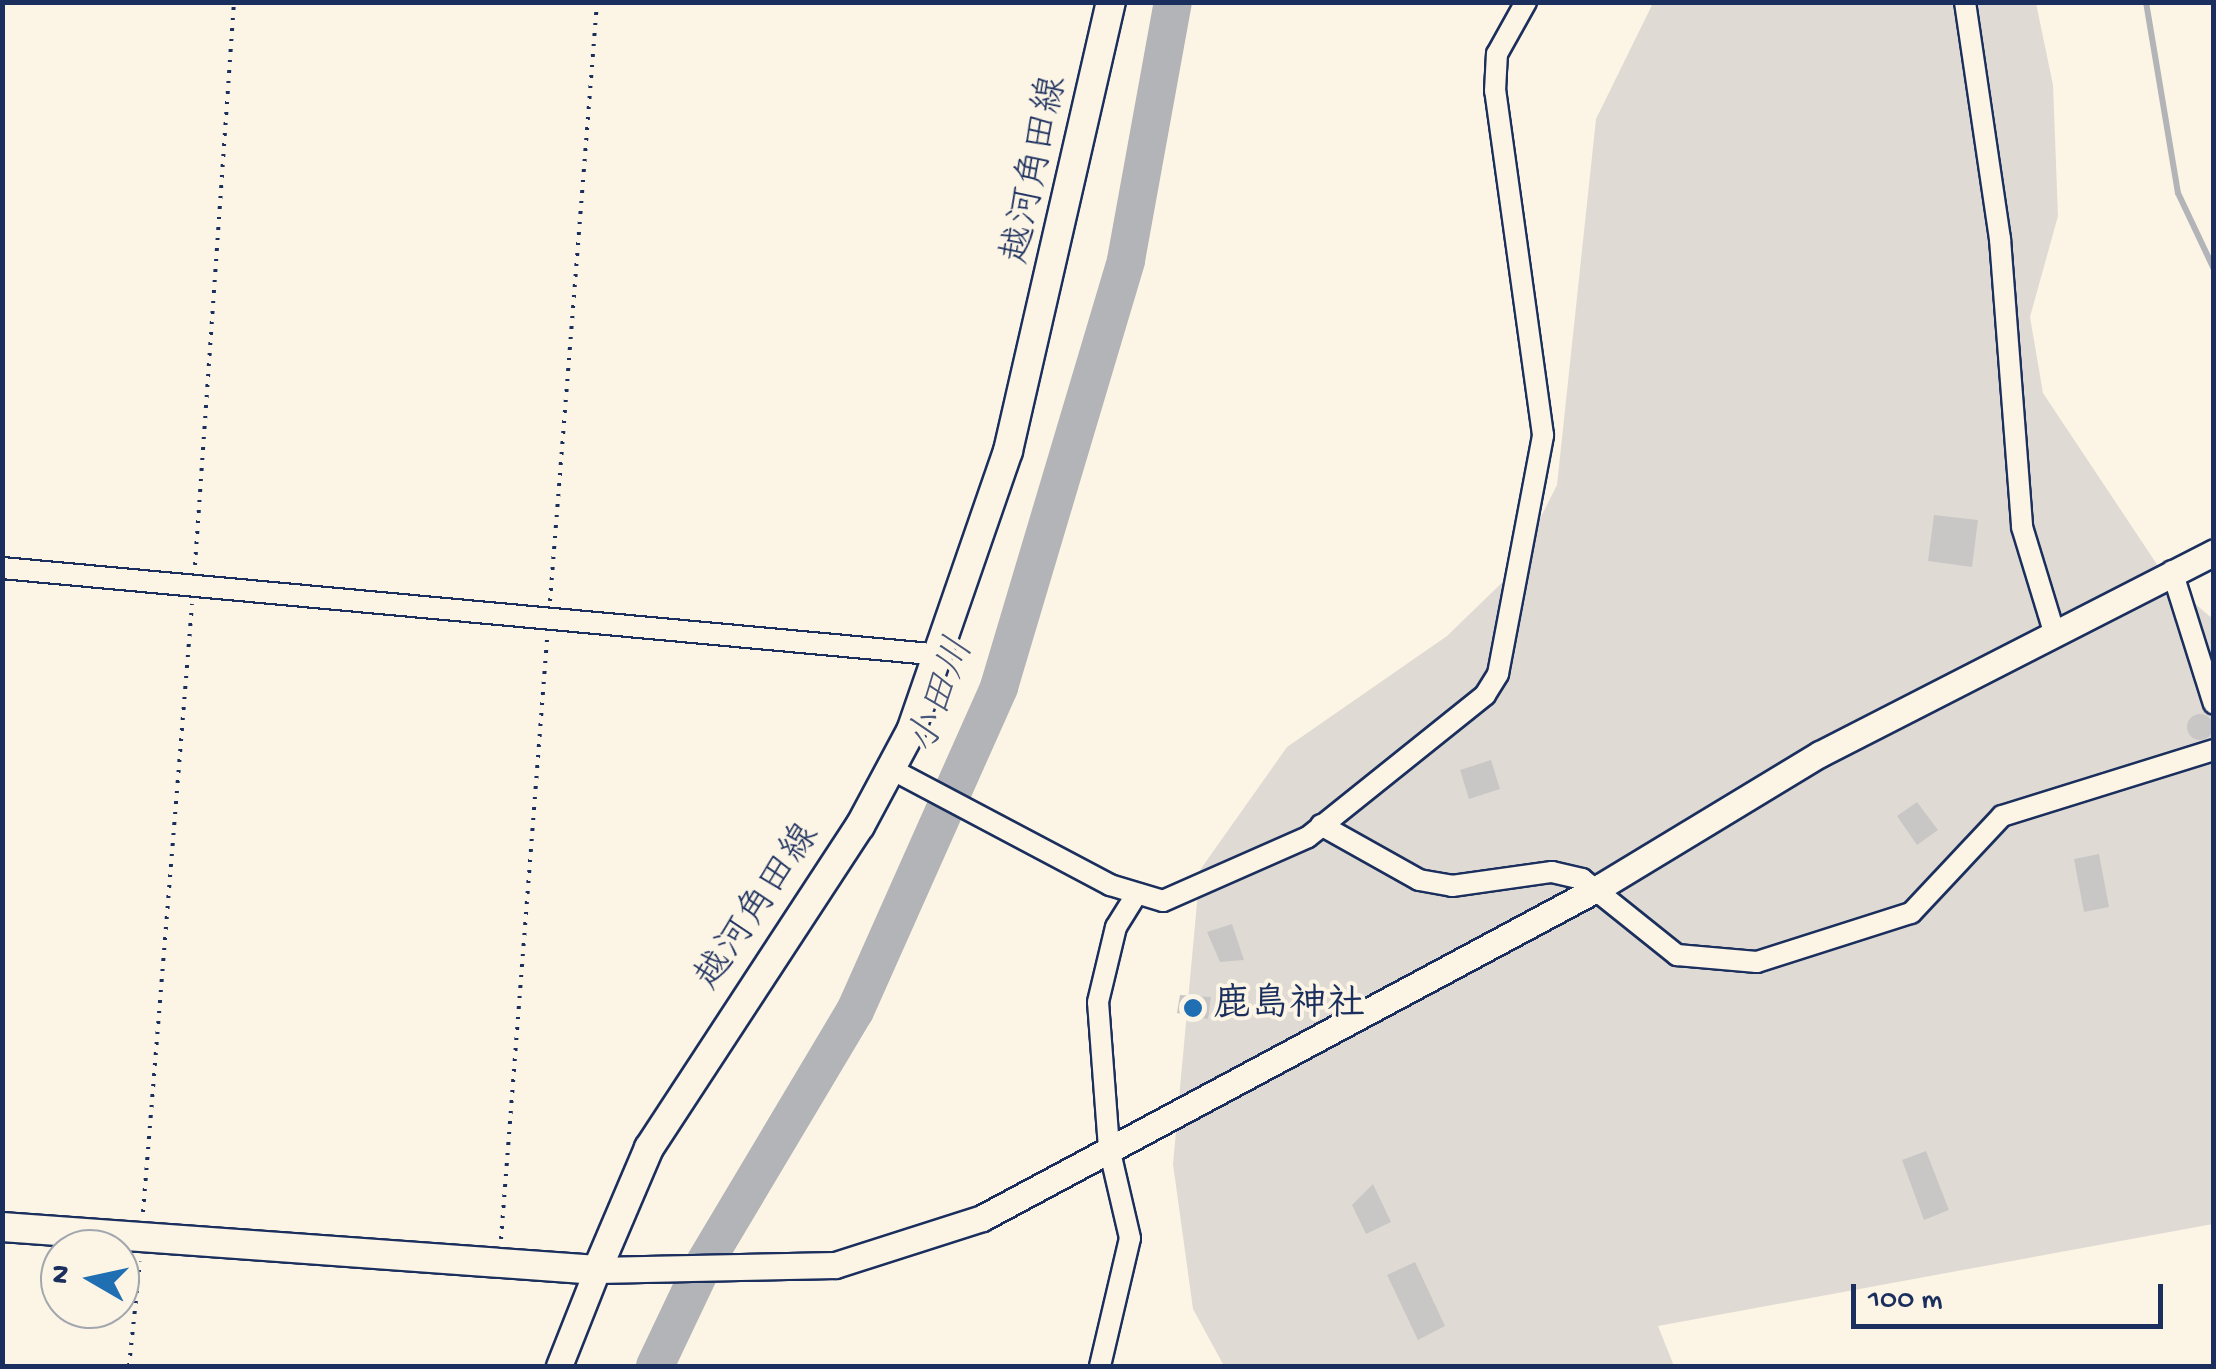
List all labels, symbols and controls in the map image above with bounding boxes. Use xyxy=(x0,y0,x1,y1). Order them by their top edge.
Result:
street label: 越河角田線 xyxy=(996,72,1080,268)
water label: 小田川 xyxy=(901,632,987,762)
street label: 越河角田線 xyxy=(688,816,832,1000)
place label: 鹿島神社 xyxy=(1213,985,1365,1031)
marker: 鹿島神社 xyxy=(1182,997,1204,1019)
north arrow xyxy=(40,1229,140,1329)
text: N xyxy=(44,1263,80,1286)
scale bar xyxy=(1856,1264,2168,1326)
text: 100 m xyxy=(1868,1284,1943,1319)

